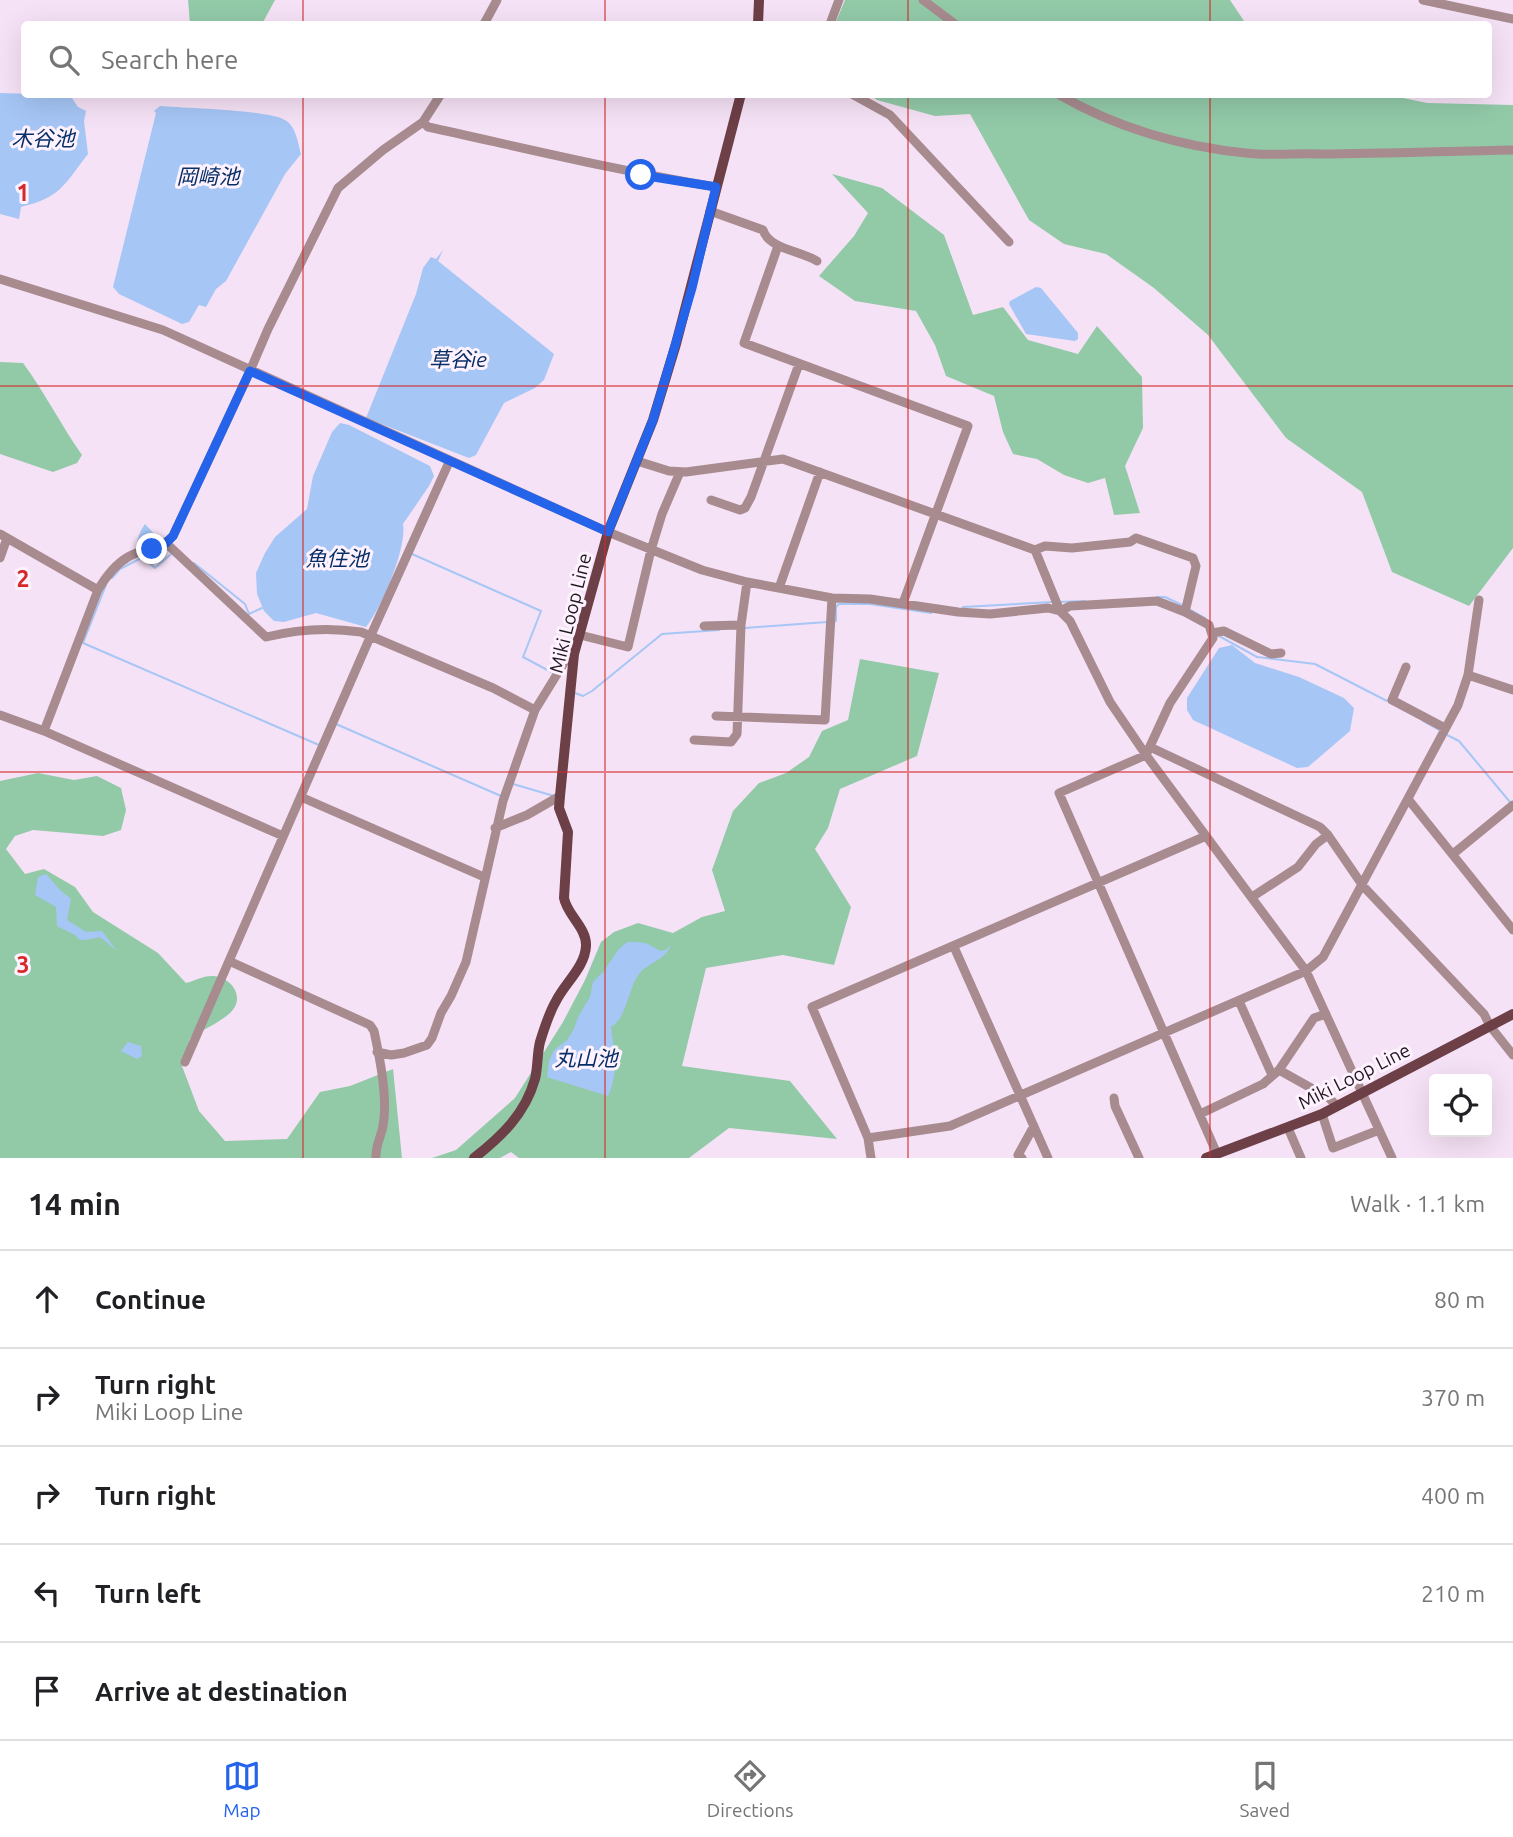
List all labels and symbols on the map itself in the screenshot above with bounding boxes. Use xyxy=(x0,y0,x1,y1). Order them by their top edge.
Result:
water label: 木谷池 xyxy=(12,126,76,150)
route start xyxy=(625,159,656,190)
water label: 岡崎池 xyxy=(177,164,241,188)
text: 1 xyxy=(17,180,29,205)
water label: 草谷ie xyxy=(429,347,487,371)
route end xyxy=(136,533,167,564)
water label: 魚住池 xyxy=(306,546,370,570)
street label: Miki Loop Line xyxy=(544,551,596,675)
text: 2 xyxy=(17,566,29,591)
text: 3 xyxy=(17,952,29,977)
street label: Miki Loop Line xyxy=(1294,1038,1414,1114)
water label: 丸山池 xyxy=(555,1046,619,1070)

